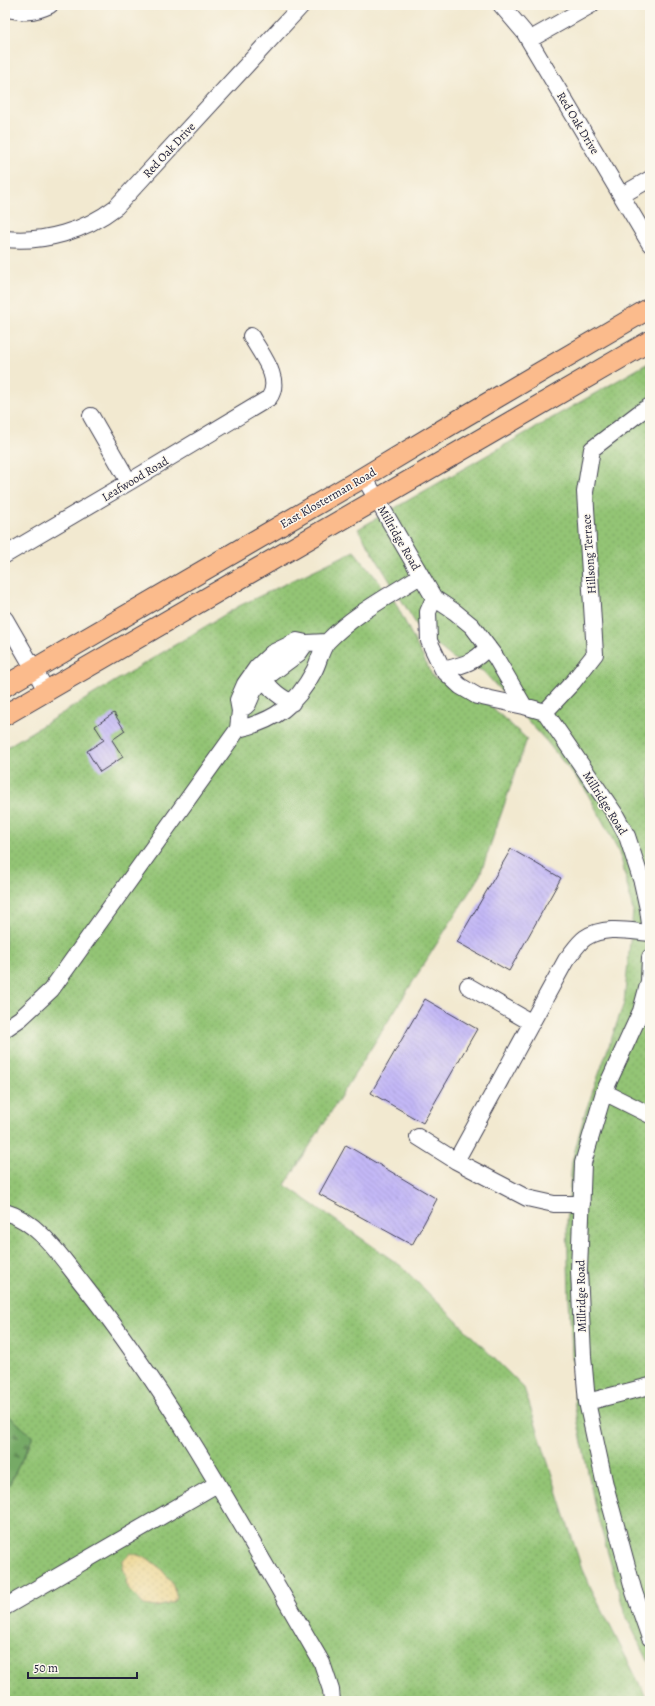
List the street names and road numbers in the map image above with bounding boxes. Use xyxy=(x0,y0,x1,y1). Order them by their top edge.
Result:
street label: Red Oak Drive xyxy=(553,89,603,157)
street label: Red Oak Drive xyxy=(139,119,199,181)
street label: Leafwood Road xyxy=(99,453,172,505)
street label: East Klosterman Road xyxy=(277,464,379,532)
street label: Millridge Road xyxy=(374,503,424,574)
street label: Hillsong Terrace xyxy=(578,513,600,595)
street label: Millridge Road xyxy=(579,768,631,838)
street label: Millridge Road xyxy=(572,1259,590,1332)

